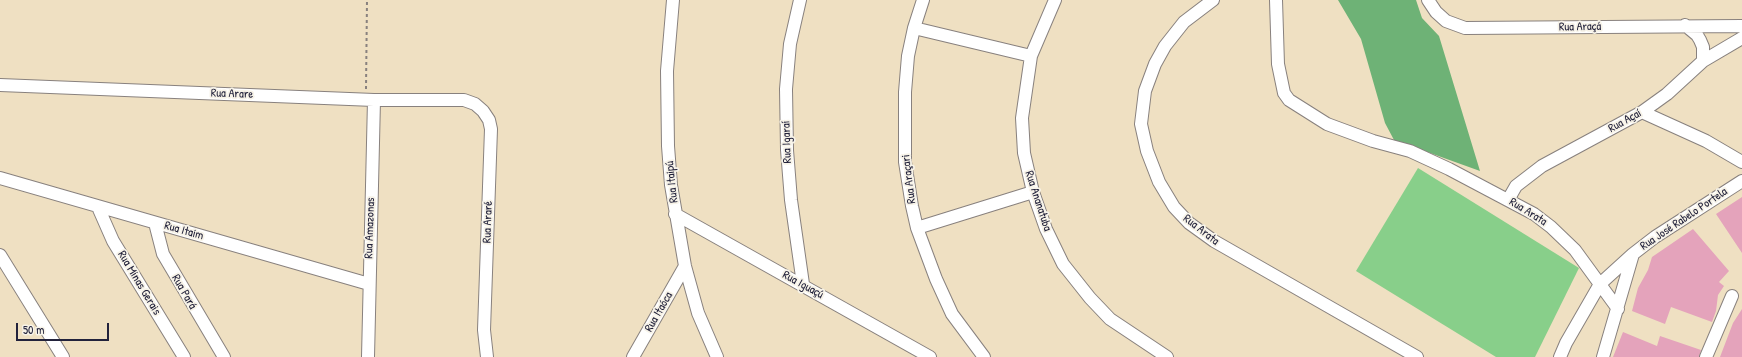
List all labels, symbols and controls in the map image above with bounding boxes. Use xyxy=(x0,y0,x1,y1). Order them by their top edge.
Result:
street label: Rua Araçá xyxy=(1559,19,1601,35)
street label: Rua Arare xyxy=(211,86,253,102)
street label: Rua Açaí xyxy=(1606,106,1644,136)
street label: Rua Igaraí xyxy=(779,120,795,164)
street label: Rua Araçari xyxy=(899,154,919,204)
street label: Rua Itaipú xyxy=(663,160,681,204)
street label: Rua Ananatuba xyxy=(1022,169,1054,233)
street label: Rua José Rabelo Portela xyxy=(1638,185,1730,253)
street label: Rua Arata xyxy=(1506,195,1550,229)
street label: Rua Amazonas xyxy=(362,197,378,259)
street label: Rua Araré xyxy=(480,201,496,243)
street label: Rua Arata xyxy=(1180,211,1222,249)
street label: Rua Itaim xyxy=(163,219,205,243)
street label: Rua Minas Gerais xyxy=(114,248,164,318)
street label: Rua Iguaçú xyxy=(780,268,826,302)
street label: Rua Pará xyxy=(168,272,200,312)
street label: Rua Itaóca xyxy=(642,290,676,334)
scale bar xyxy=(18,315,111,341)
text: 50 m xyxy=(23,321,44,338)

